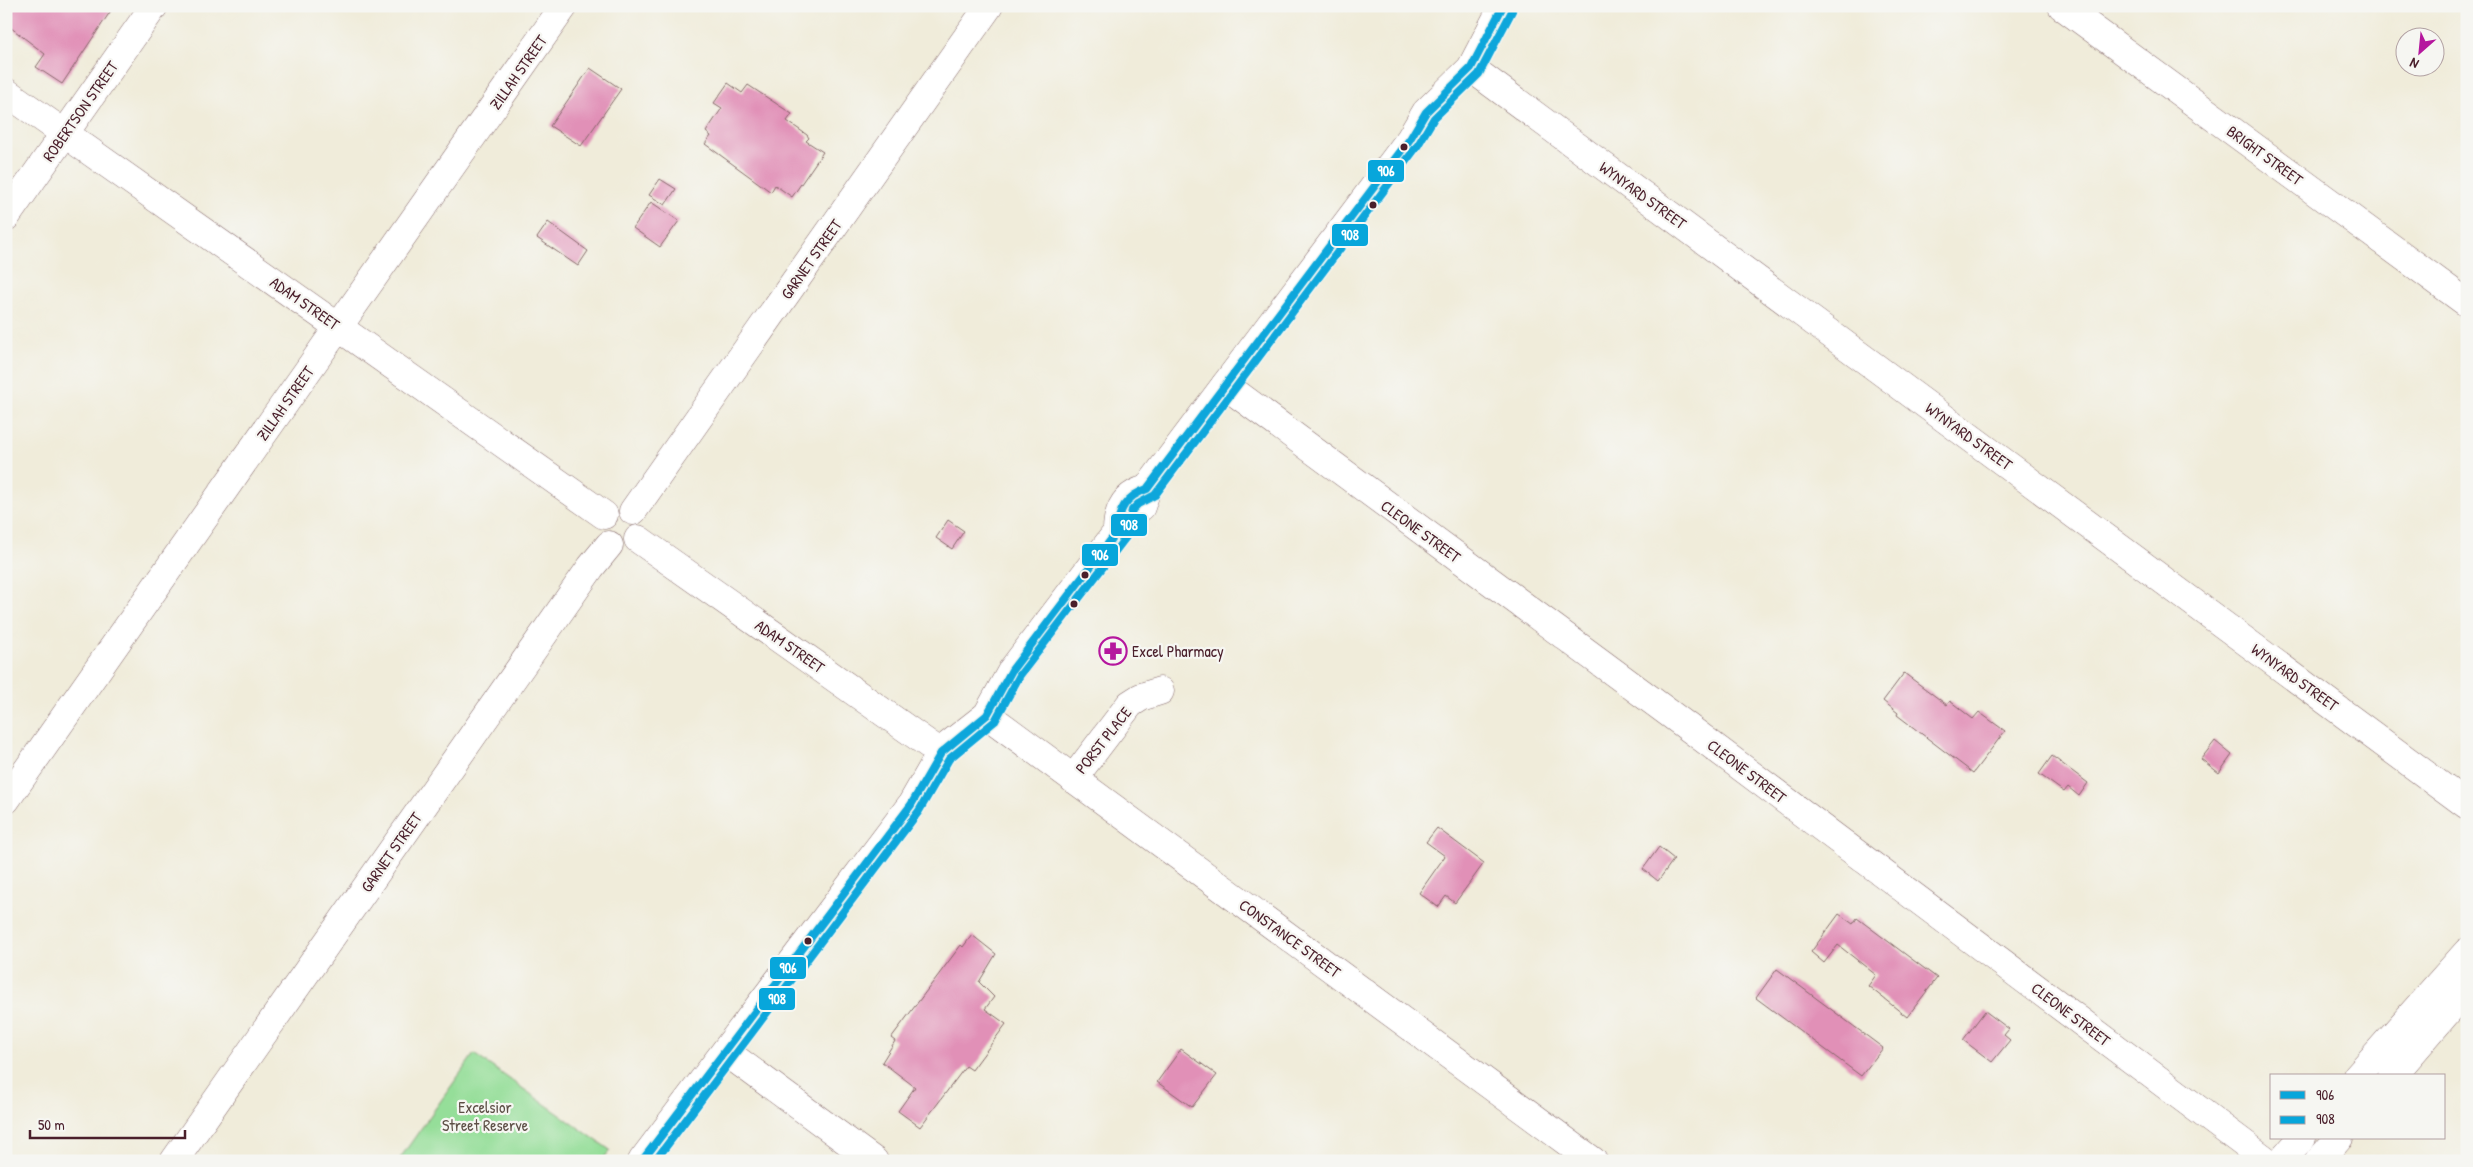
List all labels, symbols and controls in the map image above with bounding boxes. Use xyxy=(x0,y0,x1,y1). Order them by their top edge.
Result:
north arrow xyxy=(2396,28,2446,78)
street label: ZILLAH STREET xyxy=(484,30,552,114)
text: N xyxy=(2406,54,2422,74)
street label: ROBERTSON STREET xyxy=(37,56,123,166)
street label: BRIGHT STREET xyxy=(2222,120,2308,190)
unlabelled marker xyxy=(1399,142,1409,152)
street label: WYNYARD STREET xyxy=(1595,156,1691,234)
line badge: 906 xyxy=(1367,159,1405,183)
text: 906 xyxy=(1378,161,1395,180)
unlabelled marker xyxy=(1368,200,1378,210)
street label: GARNET STREET xyxy=(775,214,847,303)
line badge: 908 xyxy=(1331,223,1369,247)
text: 908 xyxy=(1341,225,1359,244)
street label: ADAM STREET xyxy=(266,271,345,335)
street label: ZILLAH STREET xyxy=(251,361,319,445)
street label: WYNYARD STREET xyxy=(1921,397,2017,475)
street label: CLEONE STREET xyxy=(1377,495,1466,568)
line badge: 908 xyxy=(1110,513,1148,537)
text: 908 xyxy=(1120,515,1138,534)
line badge: 906 xyxy=(1081,543,1119,567)
text: 906 xyxy=(1092,545,1109,564)
unlabelled marker xyxy=(1080,570,1090,580)
unlabelled marker xyxy=(1069,599,1079,609)
street label: ADAM STREET xyxy=(751,614,830,678)
pharmacy icon: Excel Pharmacy xyxy=(1098,636,1128,666)
street label: WYNYARD STREET xyxy=(2247,638,2343,716)
place label: Excel Pharmacy xyxy=(1132,640,1224,662)
street label: PORST PLACE xyxy=(1070,702,1136,778)
street label: CLEONE STREET xyxy=(1703,734,1791,808)
street label: GARNET STREET xyxy=(355,807,427,896)
street label: CONSTANCE STREET xyxy=(1235,894,1346,983)
unlabelled marker xyxy=(803,936,813,946)
line badge: 906 xyxy=(769,956,807,980)
text: 906 xyxy=(780,958,797,977)
street label: CLEONE STREET xyxy=(2027,977,2115,1051)
line badge: 908 xyxy=(758,987,796,1011)
text: 908 xyxy=(768,989,786,1008)
legend xyxy=(2270,1074,2446,1140)
text: 906 xyxy=(2316,1084,2334,1105)
park label: Excelsior Street Reserve xyxy=(442,1096,529,1136)
scale bar xyxy=(30,1107,185,1139)
text: 908 xyxy=(2316,1108,2335,1129)
text: 50 m xyxy=(38,1114,65,1135)

